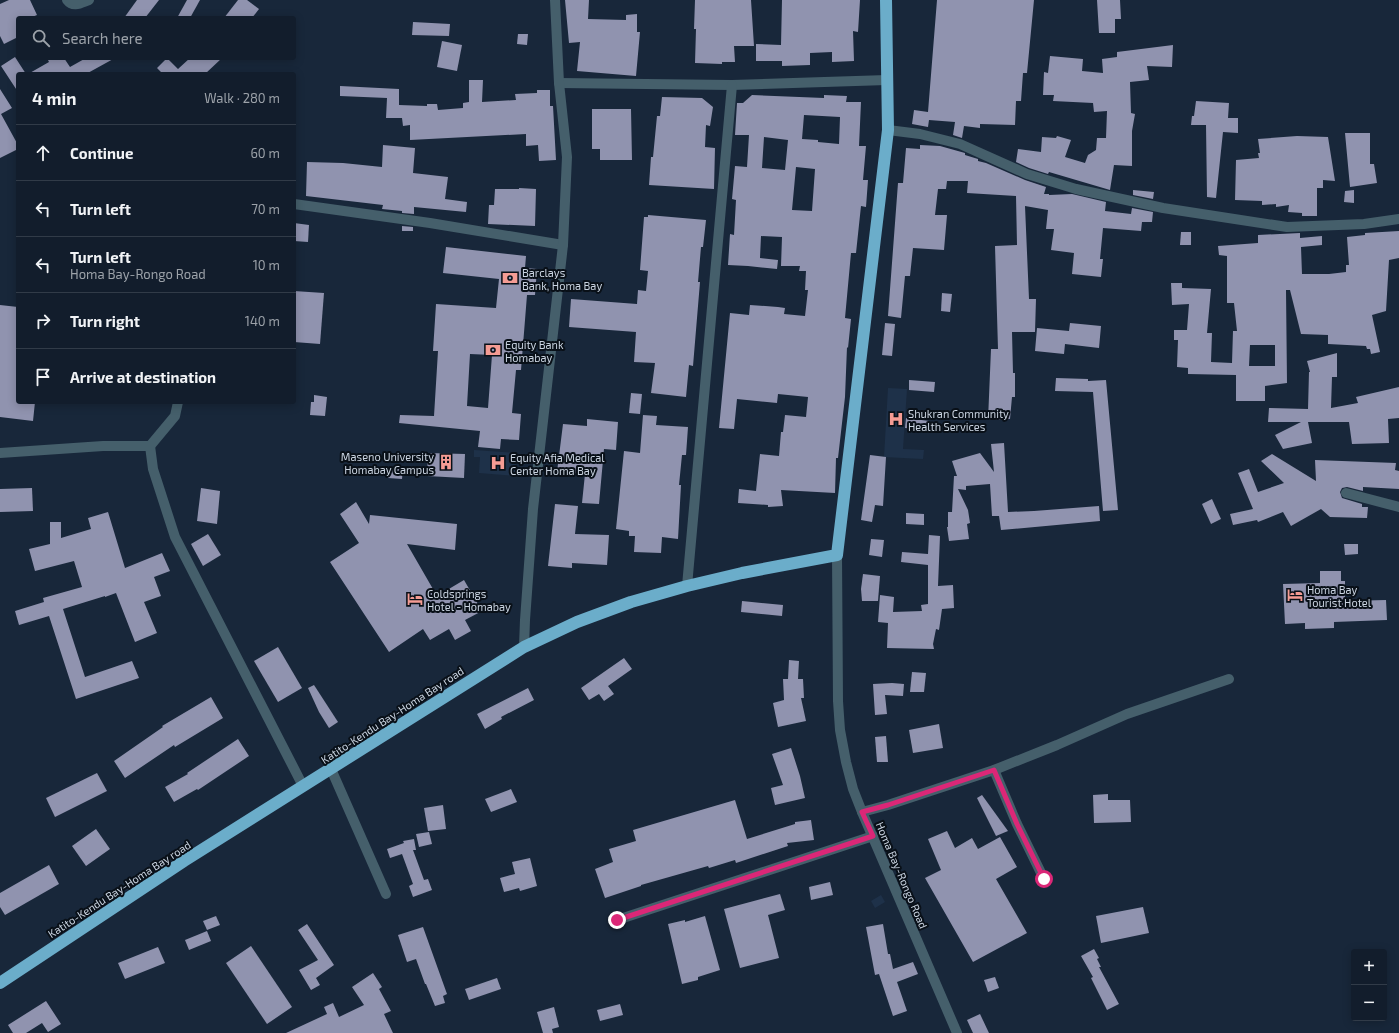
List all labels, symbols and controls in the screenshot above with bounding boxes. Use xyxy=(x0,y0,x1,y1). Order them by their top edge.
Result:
search box xyxy=(16,16,296,60)
icon: search xyxy=(30,27,52,49)
text: Search here xyxy=(62,29,143,47)
text: 4 min xyxy=(32,88,76,108)
text: Walk · 280 m xyxy=(204,90,280,106)
icon: ahead xyxy=(32,142,54,164)
text: Continue xyxy=(70,144,133,162)
text: 60 m xyxy=(250,145,280,161)
icon: left xyxy=(32,198,54,220)
text: Turn left xyxy=(70,200,131,218)
text: 70 m xyxy=(251,201,280,217)
text: Turn left xyxy=(70,248,131,266)
icon: left xyxy=(32,254,54,276)
text: 10 m xyxy=(253,257,280,273)
text: Homa Bay-Rongo Road xyxy=(70,266,206,282)
place label: Barclays Bank, Homa Bay xyxy=(522,266,602,292)
bank icon: Barclays Bank, Homa Bay xyxy=(501,269,519,287)
icon: right xyxy=(32,310,54,332)
text: Turn right xyxy=(70,312,140,330)
text: 140 m xyxy=(245,313,280,329)
place label: Equity Bank Homabay xyxy=(505,338,564,364)
bank icon: Equity Bank Homabay xyxy=(484,341,502,359)
icon: arrive xyxy=(32,366,54,388)
text: Arrive at destination xyxy=(70,368,216,386)
place label: Shukran Community Health Services xyxy=(908,407,1009,433)
hospital icon: Shukran Community Health Services xyxy=(887,410,905,428)
place label: Maseno University Homabay Campus xyxy=(341,450,434,476)
place label: Equity Afia Medical Center Homa Bay xyxy=(510,451,605,477)
building icon: Maseno University Homabay Campus xyxy=(437,453,455,471)
hospital icon: Equity Afia Medical Center Homa Bay xyxy=(489,454,507,472)
place label: Homa Bay Tourist Hotel xyxy=(1307,583,1372,609)
hotel icon: Homa Bay Tourist Hotel xyxy=(1286,586,1304,604)
place label: Coldsprings Hotel - Homabay xyxy=(427,587,511,613)
hotel icon: Coldsprings Hotel - Homabay xyxy=(406,590,424,608)
street label: Katito-Kendu Bay-Homa Bay road xyxy=(318,664,466,766)
street label: Homa Bay-Rongo Road xyxy=(874,820,930,930)
street label: Katito-Kendu Bay-Homa Bay road xyxy=(45,838,193,940)
route start xyxy=(1035,870,1053,888)
route end xyxy=(608,911,626,929)
map controls xyxy=(1351,949,1387,1021)
button: + xyxy=(1351,949,1387,985)
button: − xyxy=(1351,985,1387,1021)

